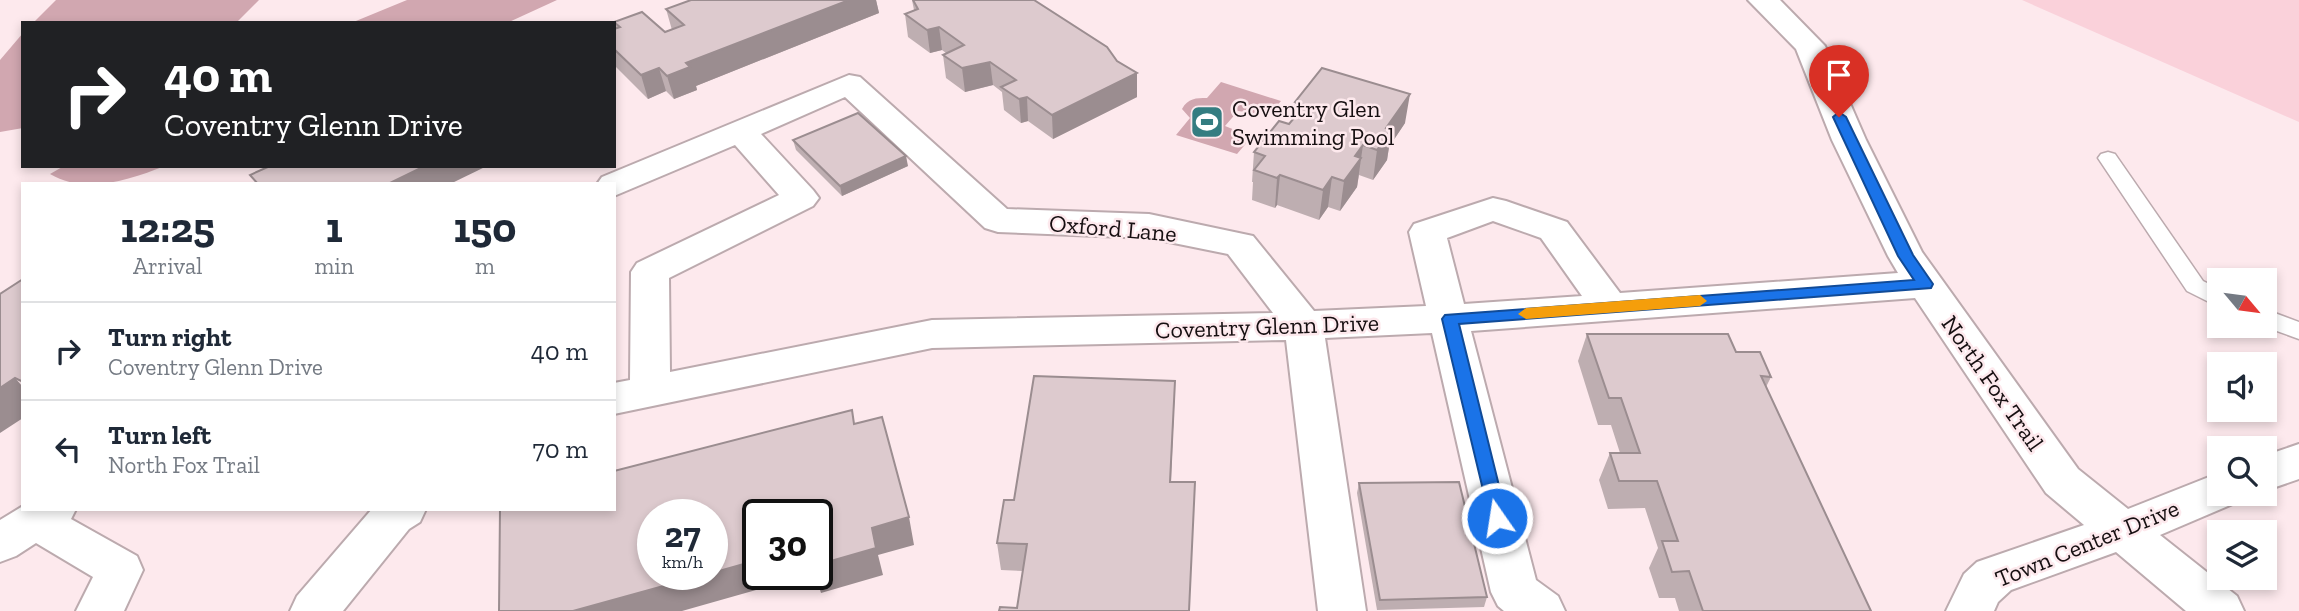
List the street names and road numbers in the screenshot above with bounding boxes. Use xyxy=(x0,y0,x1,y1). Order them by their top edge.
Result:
street label: Oxford Lane xyxy=(1048,208,1178,248)
street label: Coventry Glenn Drive xyxy=(1155,308,1379,344)
street label: North Fox Trail xyxy=(1936,310,2050,456)
street label: Town Center Drive xyxy=(1991,493,2183,593)

